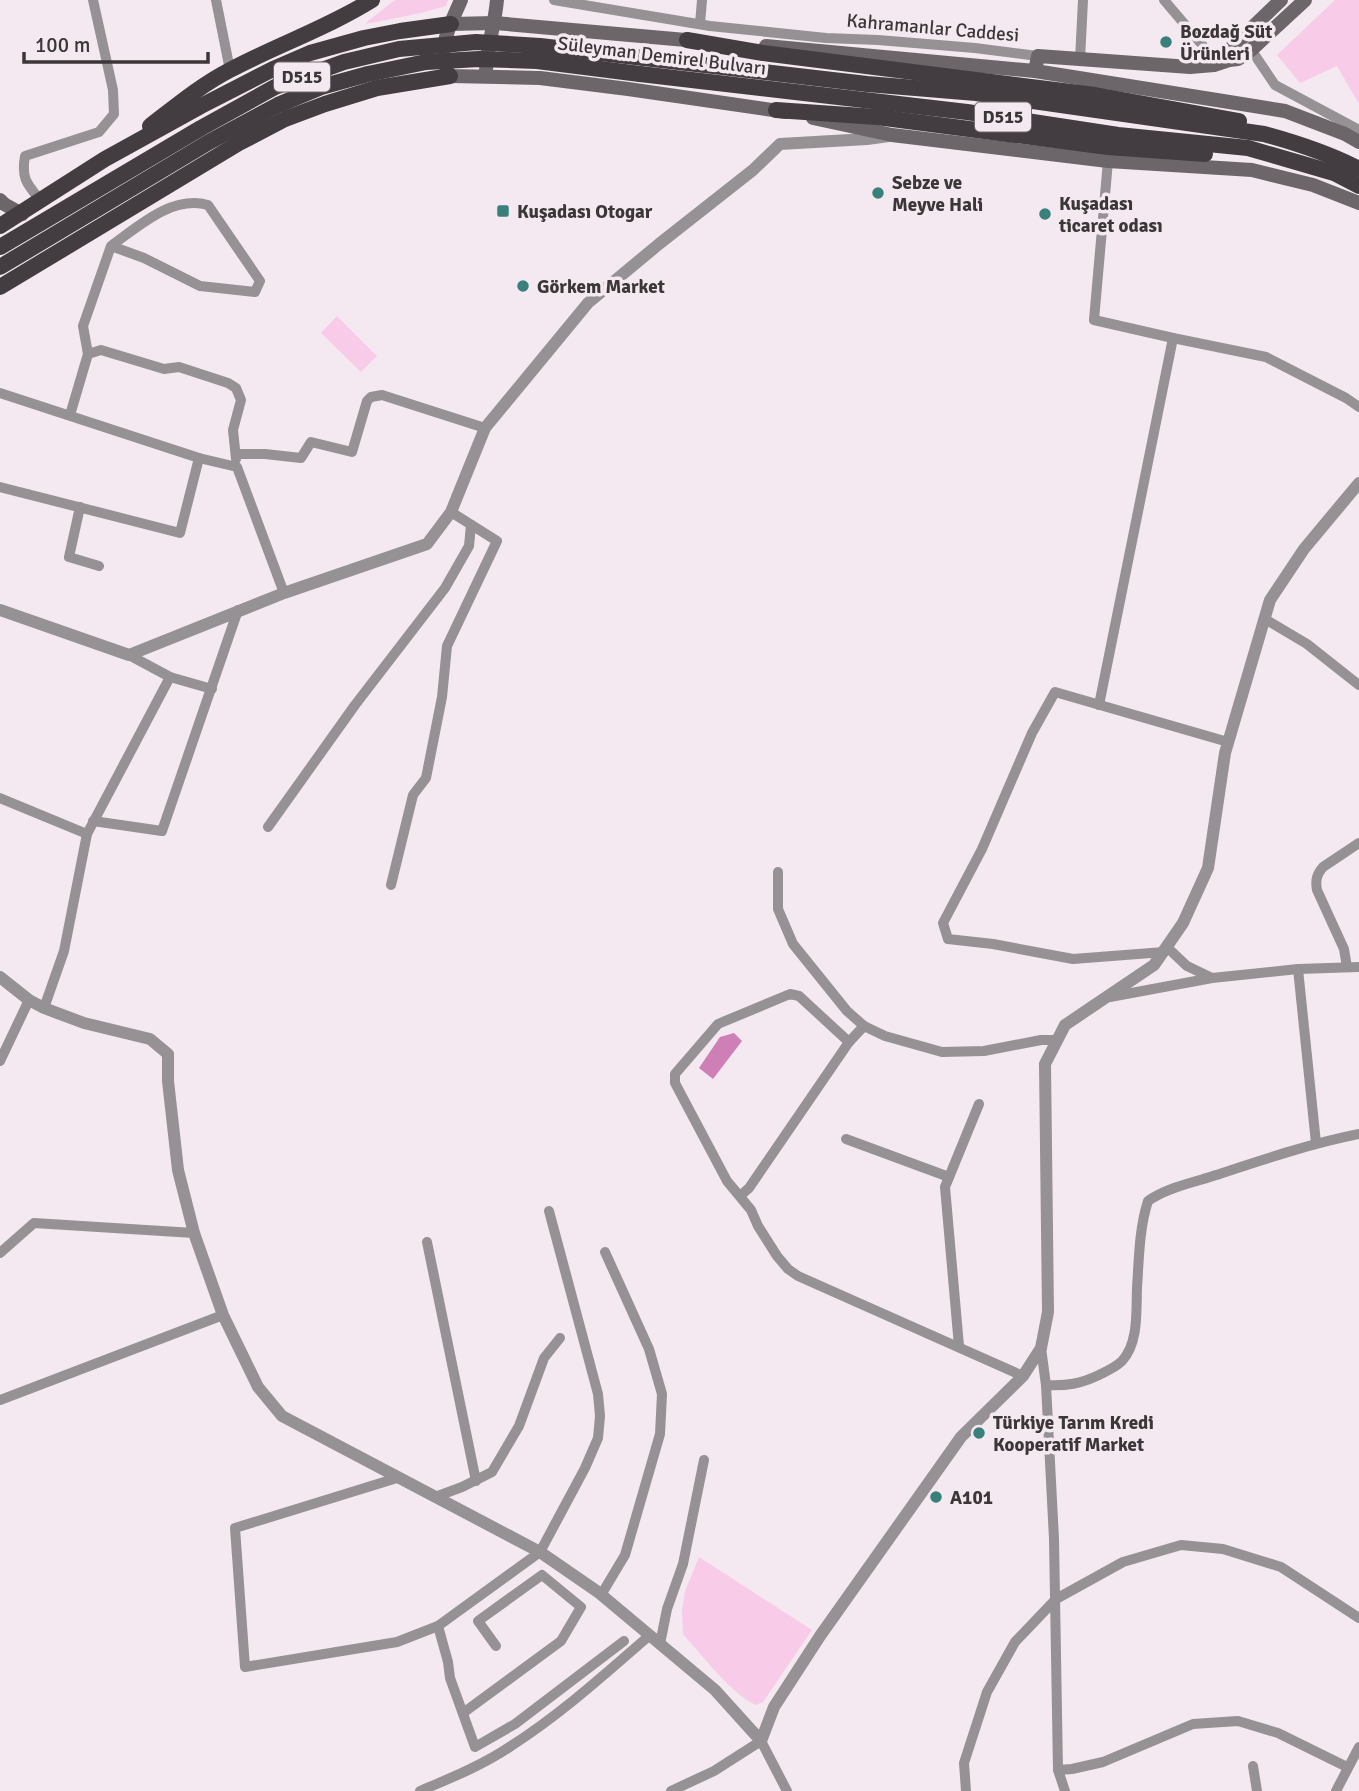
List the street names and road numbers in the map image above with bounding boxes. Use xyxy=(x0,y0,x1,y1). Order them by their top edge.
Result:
street label: Kahramanlar Caddesi xyxy=(845,8,1020,48)
street label: Süleyman Demirel Bulvarı xyxy=(556,31,767,81)
road number: D515 xyxy=(274,62,330,92)
road number: D515 xyxy=(975,103,1031,132)

